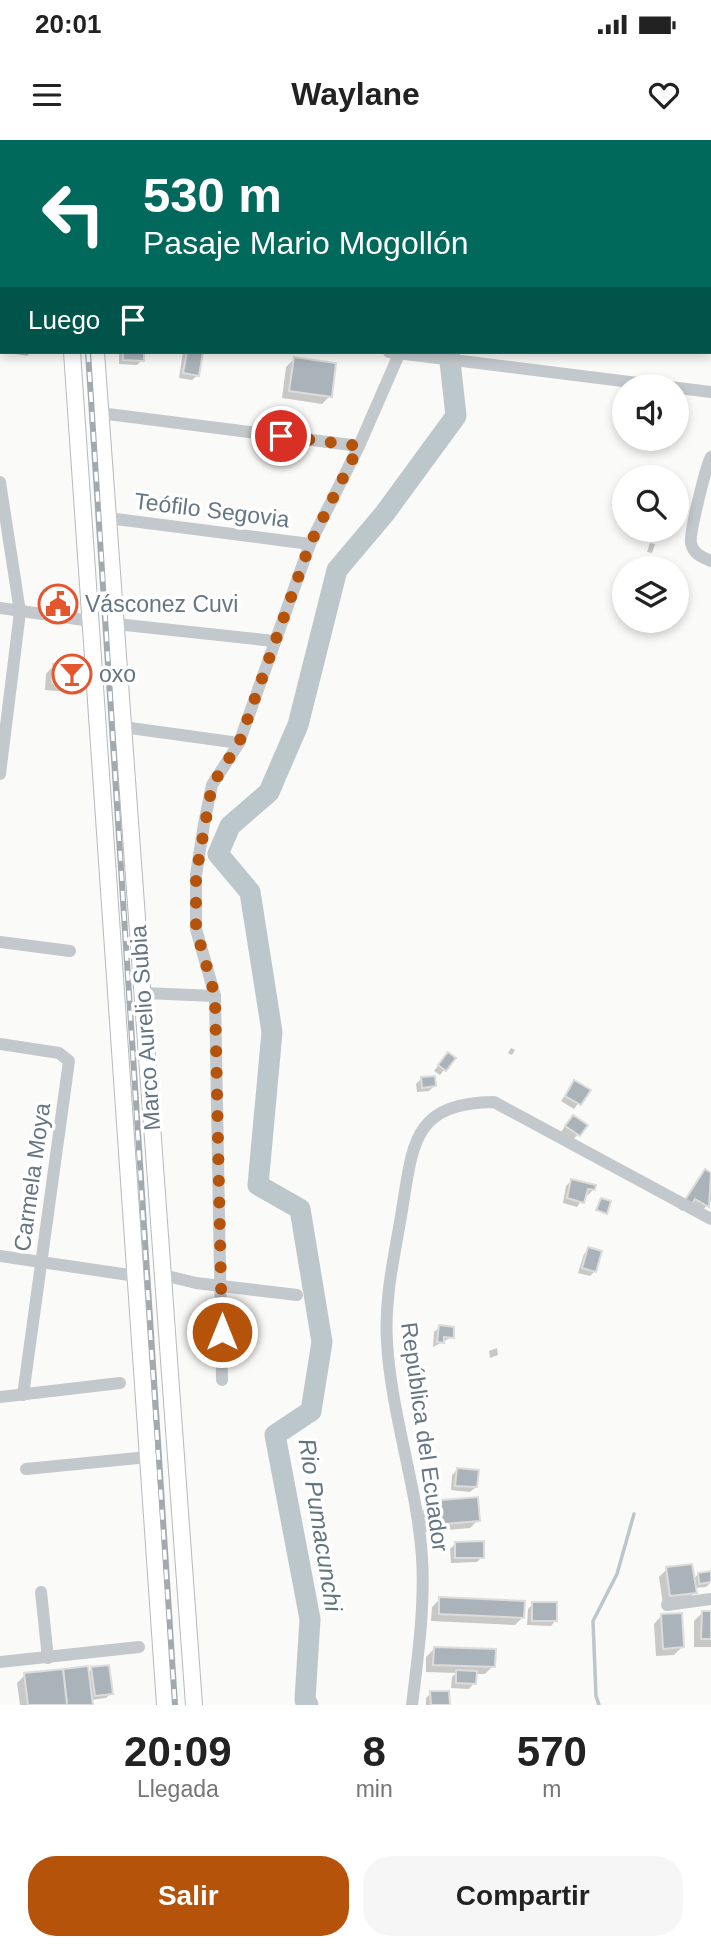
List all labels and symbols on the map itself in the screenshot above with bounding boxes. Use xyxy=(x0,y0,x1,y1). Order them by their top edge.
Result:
pin xyxy=(251,406,311,466)
street label: Teófilo Segovia xyxy=(133,488,291,532)
public building icon: Vásconez Cuvi xyxy=(37,583,79,625)
place label: Vásconez Cuvi xyxy=(85,591,238,617)
bar icon: oxo xyxy=(51,653,93,695)
place label: oxo xyxy=(99,661,136,687)
street label: Marco Aurelio Subia xyxy=(125,924,165,1132)
street label: Carmela Moya xyxy=(9,1101,55,1253)
position arrow xyxy=(185,1295,259,1369)
street label: República del Ecuador xyxy=(396,1321,454,1554)
water label: Rio Pumacunchi xyxy=(293,1437,348,1614)

